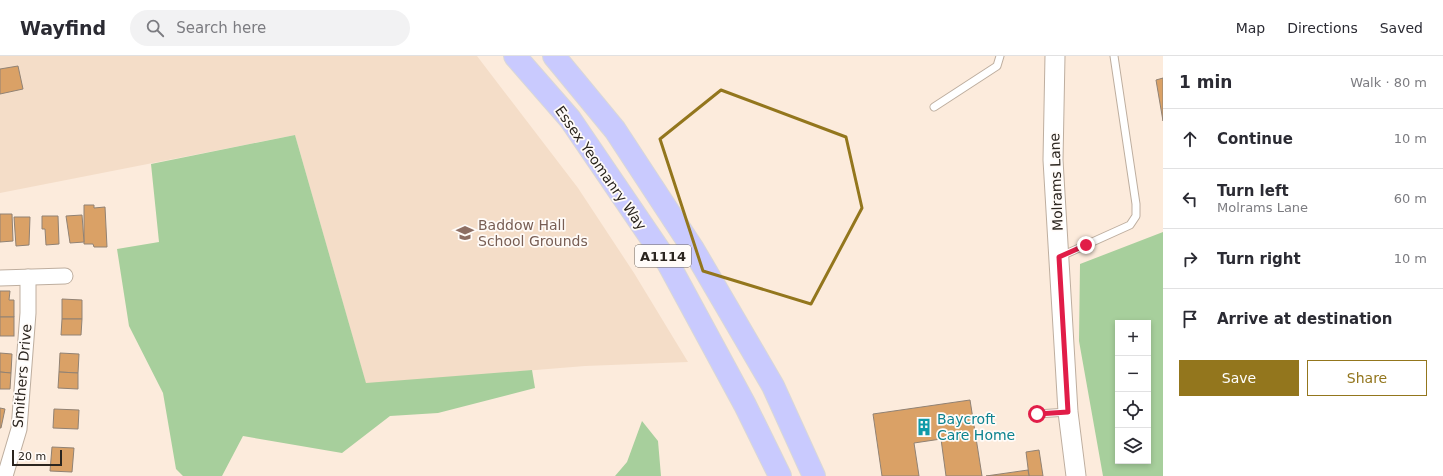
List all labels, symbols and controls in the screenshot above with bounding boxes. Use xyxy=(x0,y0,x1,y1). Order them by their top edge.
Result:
search box xyxy=(130,10,410,46)
text: Wayfind xyxy=(20,17,106,39)
icon: search xyxy=(144,17,166,39)
text: Search here xyxy=(176,19,266,37)
text: Map xyxy=(1236,20,1265,36)
text: Directions xyxy=(1287,20,1358,36)
text: Saved xyxy=(1380,20,1423,36)
text: 1 min xyxy=(1179,72,1232,92)
text: Walk · 80 m xyxy=(1350,75,1427,90)
street label: Essex Yeomanry Way xyxy=(552,103,650,233)
icon: ahead xyxy=(1179,128,1201,150)
text: Continue xyxy=(1217,130,1293,148)
text: 10 m xyxy=(1394,131,1427,146)
street label: Molrams Lane xyxy=(1046,133,1066,231)
text: Turn left xyxy=(1217,182,1289,200)
icon: left xyxy=(1179,188,1201,210)
text: 60 m xyxy=(1394,191,1427,206)
text: Molrams Lane xyxy=(1217,200,1308,215)
place label: Baddow Hall School Grounds xyxy=(478,217,588,249)
school or university icon: Baddow Hall School Grounds xyxy=(455,223,475,243)
route end xyxy=(1077,236,1095,254)
road number: A1114 xyxy=(635,245,691,267)
icon: right xyxy=(1179,248,1201,270)
text: Turn right xyxy=(1217,250,1301,268)
text: 10 m xyxy=(1394,251,1427,266)
icon: arrive xyxy=(1179,308,1201,330)
text: Arrive at destination xyxy=(1217,310,1392,328)
map controls xyxy=(1115,320,1151,464)
button: + xyxy=(1115,320,1151,356)
street label: Smithers Drive xyxy=(9,323,35,429)
button: − xyxy=(1115,356,1151,392)
button: Save xyxy=(1179,360,1299,396)
button: Share xyxy=(1307,360,1427,396)
button: locate xyxy=(1115,392,1151,428)
route start xyxy=(1028,405,1046,423)
place label: Baycroft Care Home xyxy=(937,411,1015,443)
building icon: Baycroft Care Home xyxy=(914,417,934,437)
button: layers xyxy=(1115,428,1151,464)
scale bar xyxy=(12,448,62,467)
text: 20 m xyxy=(18,450,46,463)

